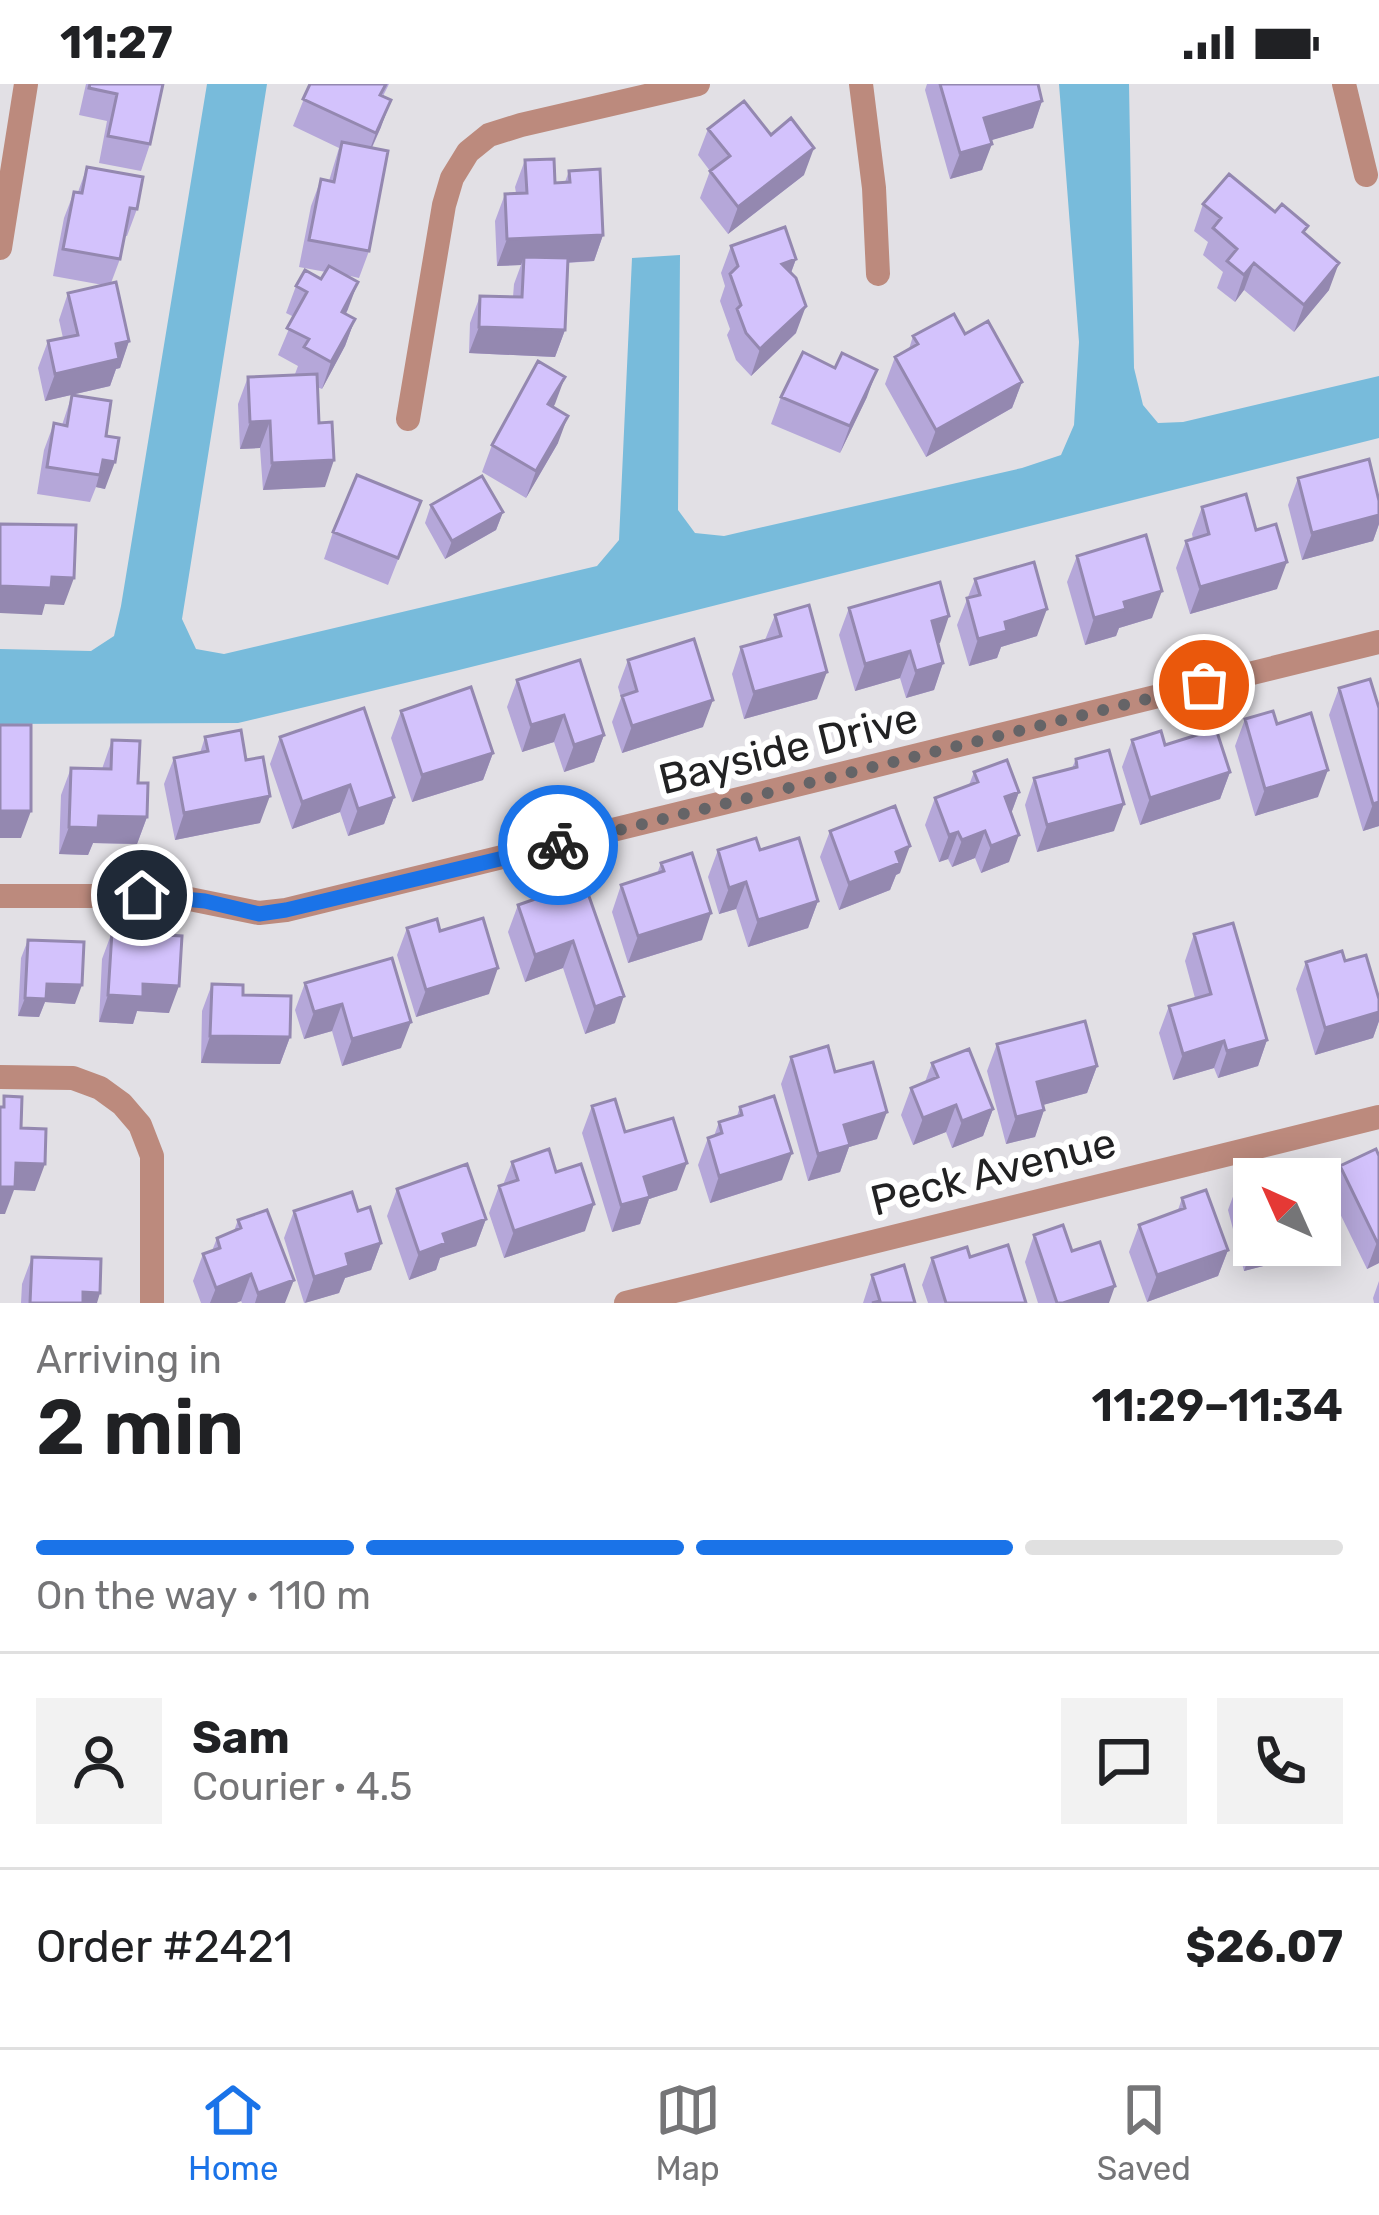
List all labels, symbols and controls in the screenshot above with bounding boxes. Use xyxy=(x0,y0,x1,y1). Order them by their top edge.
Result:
text: 11:27 xyxy=(60,16,173,69)
pin xyxy=(1153,634,1255,736)
icon: bag xyxy=(1171,652,1237,718)
street label: Bayside Drive xyxy=(654,693,923,805)
courier xyxy=(498,785,618,905)
icon: bike xyxy=(525,812,591,878)
pin xyxy=(91,844,193,946)
icon: home xyxy=(109,862,175,928)
street label: Peck Avenue xyxy=(865,1117,1121,1227)
north arrow xyxy=(1233,1158,1341,1266)
map controls xyxy=(1233,1158,1341,1266)
text: Arriving in xyxy=(36,1337,222,1383)
text: 11:29–11:34 xyxy=(1092,1379,1343,1432)
text: 2 min xyxy=(36,1381,244,1474)
text: On the way · 110 m xyxy=(36,1573,371,1619)
button: person xyxy=(36,1698,162,1824)
button: chat xyxy=(1061,1698,1187,1824)
button: phone xyxy=(1217,1698,1343,1824)
text: Sam xyxy=(192,1711,290,1764)
text: Courier · 4.5 xyxy=(192,1764,412,1810)
text: Order #2421 xyxy=(36,1920,293,1973)
text: $26.07 xyxy=(1186,1920,1343,1973)
tab: Home xyxy=(188,2077,278,2188)
tab: Map xyxy=(655,2077,721,2188)
tab: Saved xyxy=(1097,2077,1191,2188)

